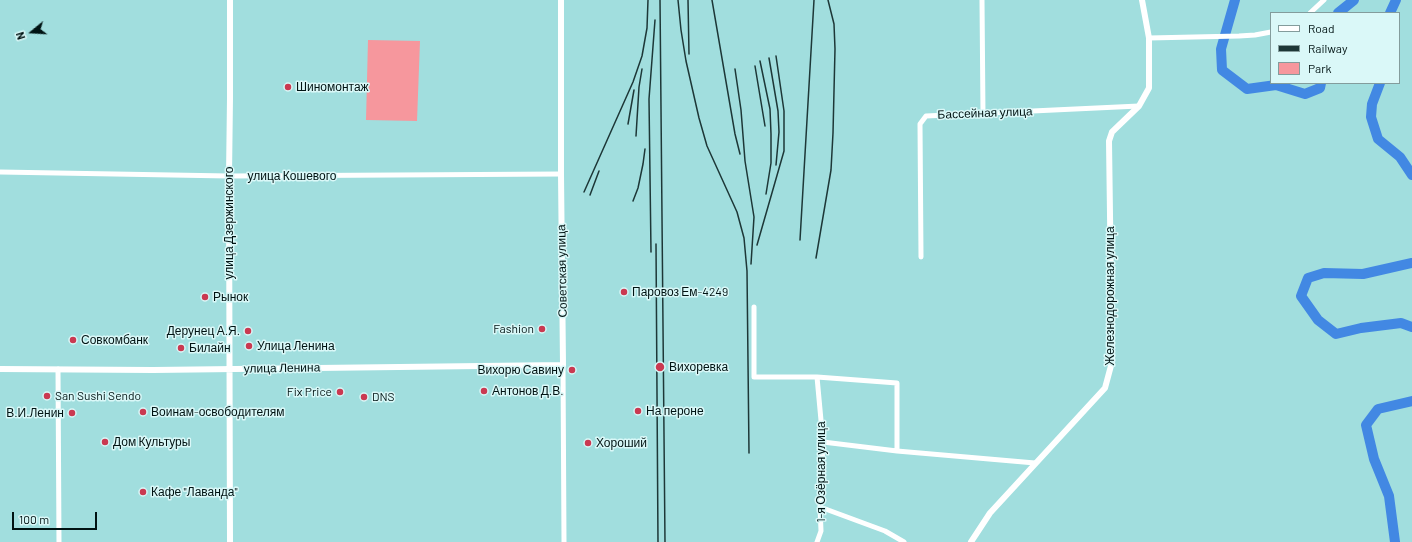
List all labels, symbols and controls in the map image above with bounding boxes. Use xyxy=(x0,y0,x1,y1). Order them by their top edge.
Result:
north arrow xyxy=(12,12,52,52)
legend xyxy=(1270,12,1400,84)
text: Road xyxy=(1308,21,1335,35)
text: N xyxy=(13,30,27,41)
text: Railway xyxy=(1308,41,1347,55)
text: Park xyxy=(1308,61,1332,75)
place label: Шиномонтаж xyxy=(296,80,369,94)
marker: Шиномонтаж xyxy=(283,82,293,92)
street label: Бассейная улица xyxy=(937,104,1033,122)
street label: улица Дзержинского xyxy=(222,167,236,279)
street label: улица Кошевого xyxy=(247,169,337,183)
street label: Советская улица xyxy=(554,224,570,318)
street label: Железнодорожная улица xyxy=(1103,226,1117,366)
place label: Паровоз Ем-4249 xyxy=(632,285,728,299)
marker: Паровоз Ем-4249 xyxy=(619,287,629,297)
place label: Рынок xyxy=(213,290,248,304)
marker: Рынок xyxy=(200,292,210,302)
place label: Fashion xyxy=(493,322,534,336)
place label: Дерунец А.Я. xyxy=(167,324,240,338)
marker: Fashion xyxy=(537,324,547,334)
marker: Дерунец А.Я. xyxy=(243,326,253,336)
place label: Совкомбанк xyxy=(81,333,148,347)
marker: Совкомбанк xyxy=(68,335,78,345)
place label: Улица Ленина xyxy=(257,339,335,353)
place label: Билайн xyxy=(189,341,231,355)
marker: Улица Ленина xyxy=(244,341,254,351)
marker: Билайн xyxy=(176,343,186,353)
street label: улица Ленина xyxy=(244,360,320,376)
place label: Вихоревка xyxy=(669,360,728,374)
marker: Вихоревка xyxy=(654,361,666,373)
place label: Вихорю Савину xyxy=(478,363,564,377)
marker: Вихорю Савину xyxy=(567,365,577,375)
place label: Антонов Д.В. xyxy=(492,384,564,398)
place label: Fix Price xyxy=(287,385,332,399)
marker: Антонов Д.В. xyxy=(479,386,489,396)
marker: Fix Price xyxy=(335,387,345,397)
place label: San Sushi Sendo xyxy=(55,389,141,403)
place label: DNS xyxy=(372,390,395,404)
marker: San Sushi Sendo xyxy=(42,391,52,401)
marker: DNS xyxy=(359,392,369,402)
place label: На пероне xyxy=(646,404,704,418)
place label: Воинам-освободителям xyxy=(151,405,285,419)
place label: В.И.Ленин xyxy=(6,406,64,420)
marker: На пероне xyxy=(633,406,643,416)
marker: Воинам-освободителям xyxy=(138,407,148,417)
marker: В.И.Ленин xyxy=(67,408,77,418)
street label: 1-я Озёрная улица xyxy=(814,421,828,523)
place label: Дом Культуры xyxy=(113,435,190,449)
place label: Хороший xyxy=(596,436,647,450)
marker: Дом Культуры xyxy=(100,437,110,447)
marker: Хороший xyxy=(583,438,593,448)
place label: Кафе "Лаванда" xyxy=(151,485,238,499)
marker: Кафе "Лаванда" xyxy=(138,487,148,497)
scale bar xyxy=(14,504,99,530)
text: 100 m xyxy=(19,512,49,526)

